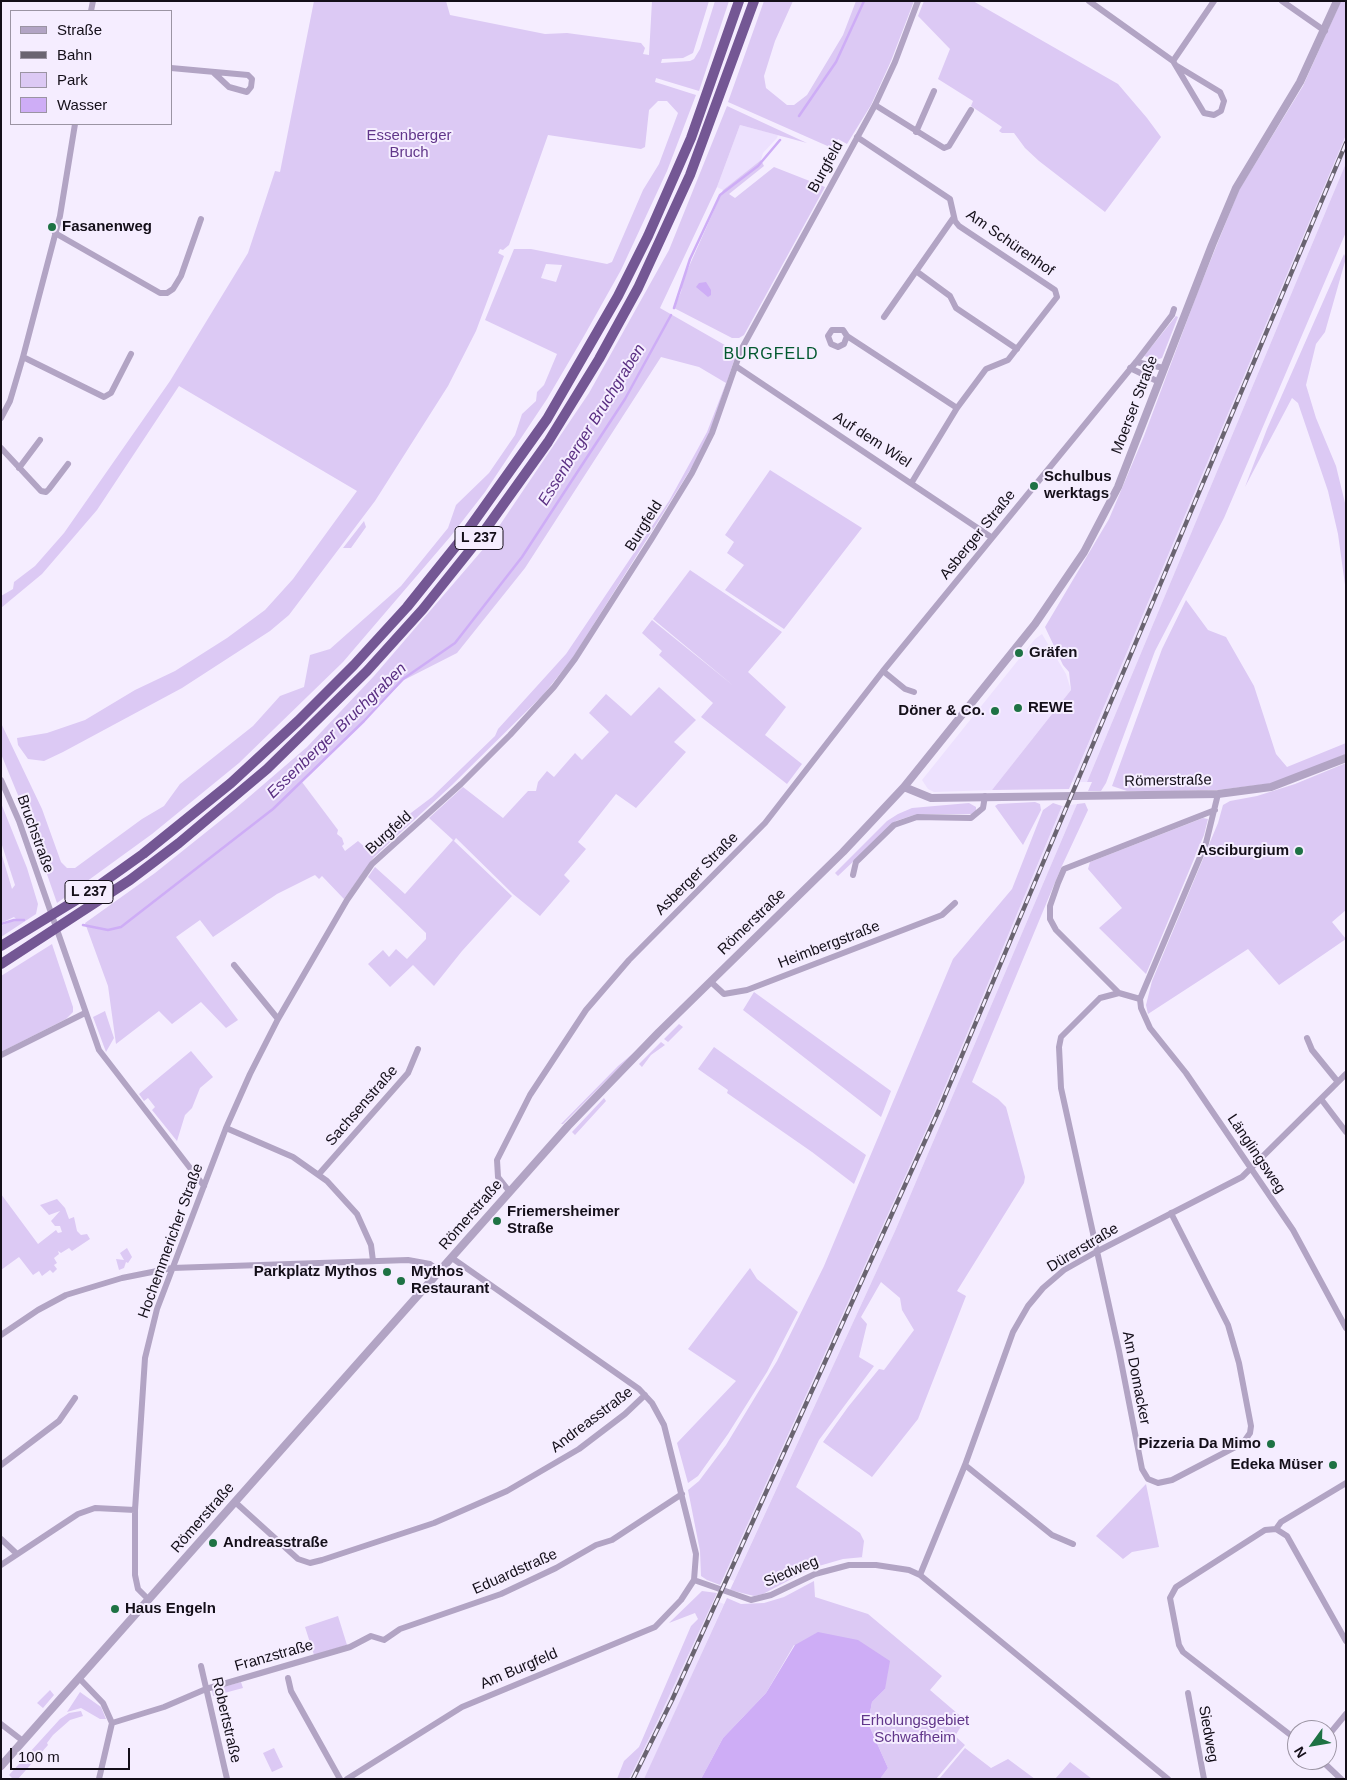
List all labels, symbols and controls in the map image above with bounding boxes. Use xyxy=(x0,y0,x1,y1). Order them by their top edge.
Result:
legend xyxy=(10,10,172,125)
text: Straße xyxy=(57,21,102,38)
text: Bahn xyxy=(57,46,92,63)
text: Park xyxy=(57,71,88,88)
text: Wasser xyxy=(57,96,107,113)
park label: Essenberger Bruch xyxy=(366,127,452,162)
street label: Burgfeld xyxy=(805,138,847,196)
street label: Am Schürenhof xyxy=(962,206,1058,280)
place label: Fasanenweg xyxy=(62,218,152,236)
marker: Fasanenweg xyxy=(46,221,58,233)
water label: Essenberger Bruchgraben xyxy=(534,341,650,509)
district label: BURGFELD xyxy=(722,345,820,365)
street label: Moerser Straße xyxy=(1108,353,1162,457)
street label: Auf dem Wiel xyxy=(830,408,914,472)
place label: Schulbus werktags xyxy=(1044,468,1112,503)
marker: Schulbus werktags xyxy=(1028,480,1040,492)
street label: Asberger Straße xyxy=(936,487,1020,583)
street label: Burgfeld xyxy=(622,498,666,554)
road number: L 237 xyxy=(455,526,503,550)
place label: Gräfen xyxy=(1029,644,1077,662)
marker: Gräfen xyxy=(1013,647,1025,659)
water label: Essenberger Bruchgraben xyxy=(263,659,411,803)
place label: REWE xyxy=(1028,699,1073,717)
place label: Döner & Co. xyxy=(898,702,985,720)
marker: REWE xyxy=(1012,702,1024,714)
marker: Döner & Co. xyxy=(989,705,1001,717)
street label: Römerstraße xyxy=(1124,771,1212,791)
street label: Bruchstraße xyxy=(13,793,57,875)
street label: Burgfeld xyxy=(362,808,416,858)
street label: Asberger Straße xyxy=(652,829,742,919)
place label: Asciburgium xyxy=(1197,842,1289,860)
marker: Asciburgium xyxy=(1293,845,1305,857)
road number: L 237 xyxy=(65,880,113,904)
street label: Römerstraße xyxy=(714,885,790,959)
street label: Heimbergstraße xyxy=(776,917,882,973)
street label: Sachsenstraße xyxy=(322,1062,402,1150)
street label: Länglingsweg xyxy=(1223,1111,1289,1197)
street label: Hochemmericher Straße xyxy=(135,1161,207,1321)
street label: Römerstraße xyxy=(435,1176,507,1254)
place label: Friemersheimer Straße xyxy=(507,1203,620,1238)
marker: Friemersheimer Straße xyxy=(491,1215,503,1227)
street label: Dürerstraße xyxy=(1044,1220,1122,1276)
place label: Parkplatz Mythos xyxy=(254,1263,377,1281)
place label: Mythos Restaurant xyxy=(411,1263,489,1298)
marker: Parkplatz Mythos xyxy=(381,1266,393,1278)
marker: Mythos Restaurant xyxy=(395,1275,407,1287)
street label: Am Domacker xyxy=(1118,1330,1154,1426)
street label: Andreasstraße xyxy=(547,1383,637,1457)
place label: Pizzeria Da Mimo xyxy=(1138,1435,1261,1453)
marker: Pizzeria Da Mimo xyxy=(1265,1438,1277,1450)
place label: Edeka Müser xyxy=(1230,1456,1323,1474)
marker: Edeka Müser xyxy=(1327,1459,1339,1471)
street label: Römerstraße xyxy=(167,1479,239,1557)
place label: Andreasstraße xyxy=(223,1534,328,1552)
marker: Andreasstraße xyxy=(207,1537,219,1549)
street label: Eduardstraße xyxy=(470,1545,560,1599)
street label: Siedweg xyxy=(761,1552,821,1592)
place label: Haus Engeln xyxy=(125,1600,216,1618)
marker: Haus Engeln xyxy=(109,1603,121,1615)
street label: Franzstraße xyxy=(233,1636,315,1676)
street label: Am Burgfeld xyxy=(477,1645,561,1693)
street label: Robertstraße xyxy=(207,1675,245,1765)
street label: Siedweg xyxy=(1194,1704,1222,1764)
park label: Erholungsgebiet Schwafheim xyxy=(861,1712,969,1747)
north arrow xyxy=(1287,1720,1337,1770)
scale bar xyxy=(12,1738,132,1770)
text: N xyxy=(1291,1744,1310,1761)
text: 100 m xyxy=(18,1748,60,1765)

